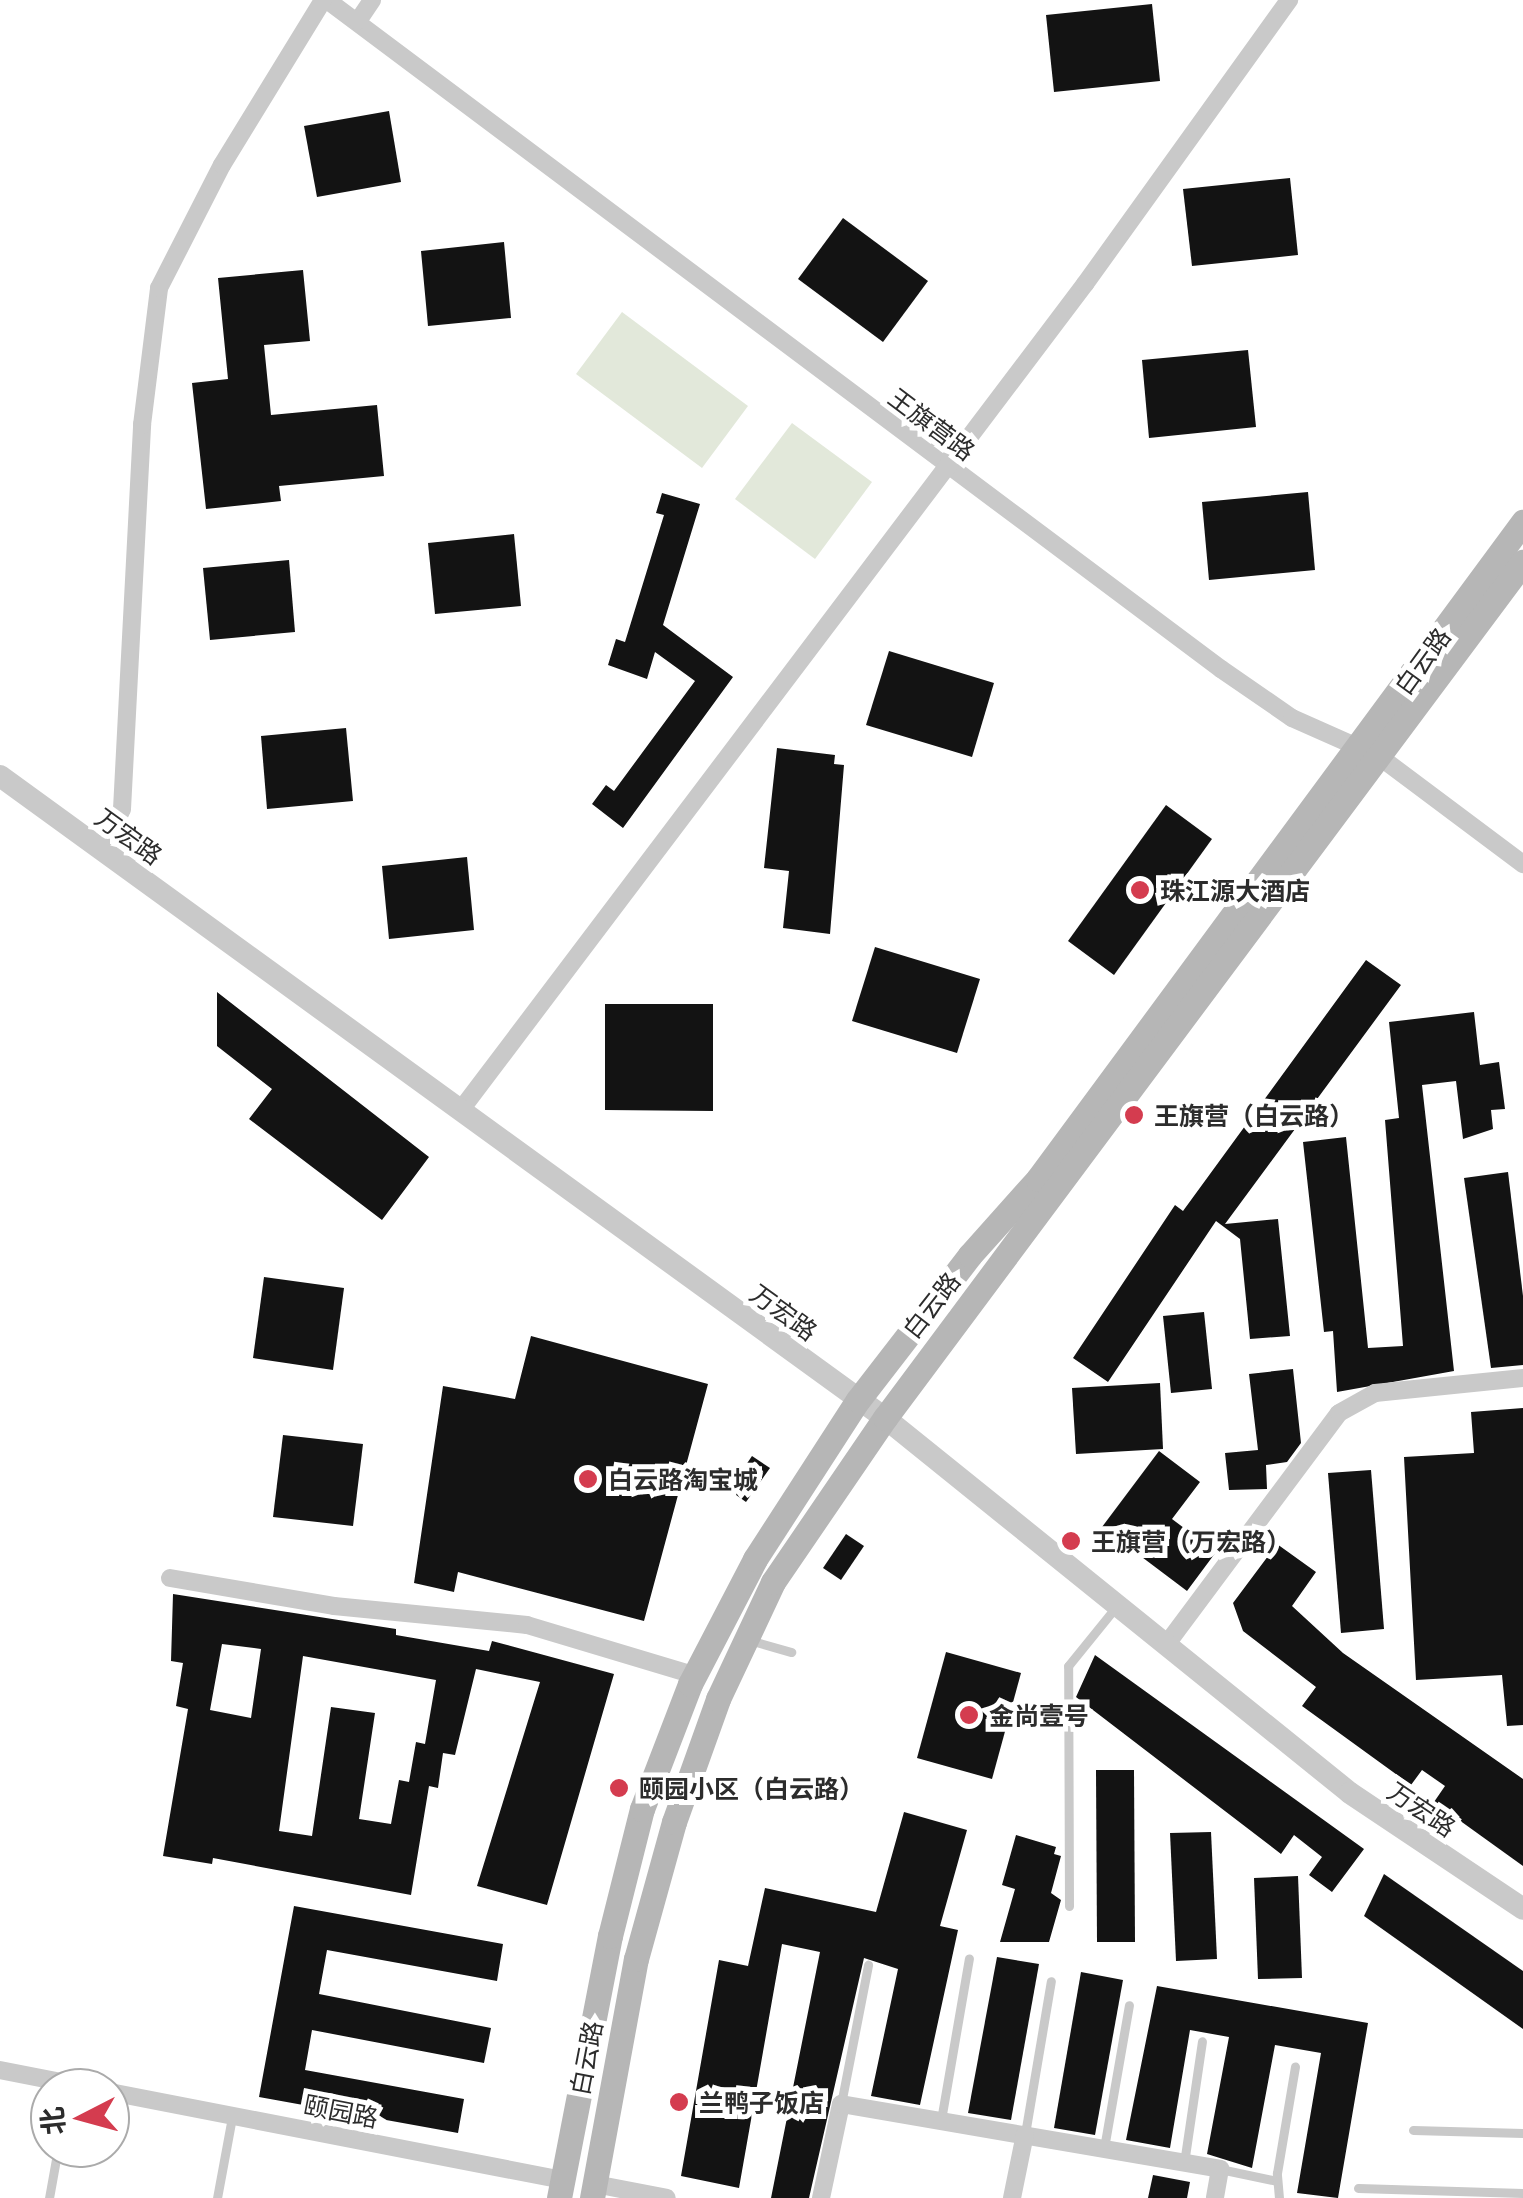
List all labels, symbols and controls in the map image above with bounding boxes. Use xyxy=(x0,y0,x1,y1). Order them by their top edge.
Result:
street label: 王旗营路 xyxy=(883,382,981,466)
street label: 白云路 xyxy=(1388,622,1456,700)
street label: 万宏路 xyxy=(90,802,168,870)
place label: 珠江源大酒店 xyxy=(1160,875,1310,905)
marker: 珠江源大酒店 xyxy=(1129,879,1151,901)
place label: 王旗营（白云路） xyxy=(1154,1100,1354,1130)
marker: 王旗营（白云路） xyxy=(1123,1104,1145,1126)
street label: 白云路 xyxy=(896,1266,966,1344)
street label: 万宏路 xyxy=(745,1278,823,1346)
place label: 白云路淘宝城 xyxy=(608,1464,758,1494)
marker: 白云路淘宝城 xyxy=(577,1468,599,1490)
place label: 王旗营（万宏路） xyxy=(1091,1526,1291,1556)
marker: 王旗营（万宏路） xyxy=(1060,1530,1082,1552)
place label: 金尚壹号 xyxy=(989,1700,1089,1730)
marker: 金尚壹号 xyxy=(958,1704,980,1726)
place label: 颐园小区（白云路） xyxy=(639,1773,864,1803)
street label: 万宏路 xyxy=(1383,1776,1461,1842)
marker: 颐园小区（白云路） xyxy=(608,1777,630,1799)
street label: 白云路 xyxy=(564,2018,608,2098)
north arrow xyxy=(30,2068,130,2168)
place label: 兰鸭子饭店 xyxy=(699,2087,824,2117)
street label: 颐园路 xyxy=(301,2089,381,2133)
marker: 兰鸭子饭店 xyxy=(668,2091,690,2113)
text: 北 xyxy=(34,2105,71,2137)

